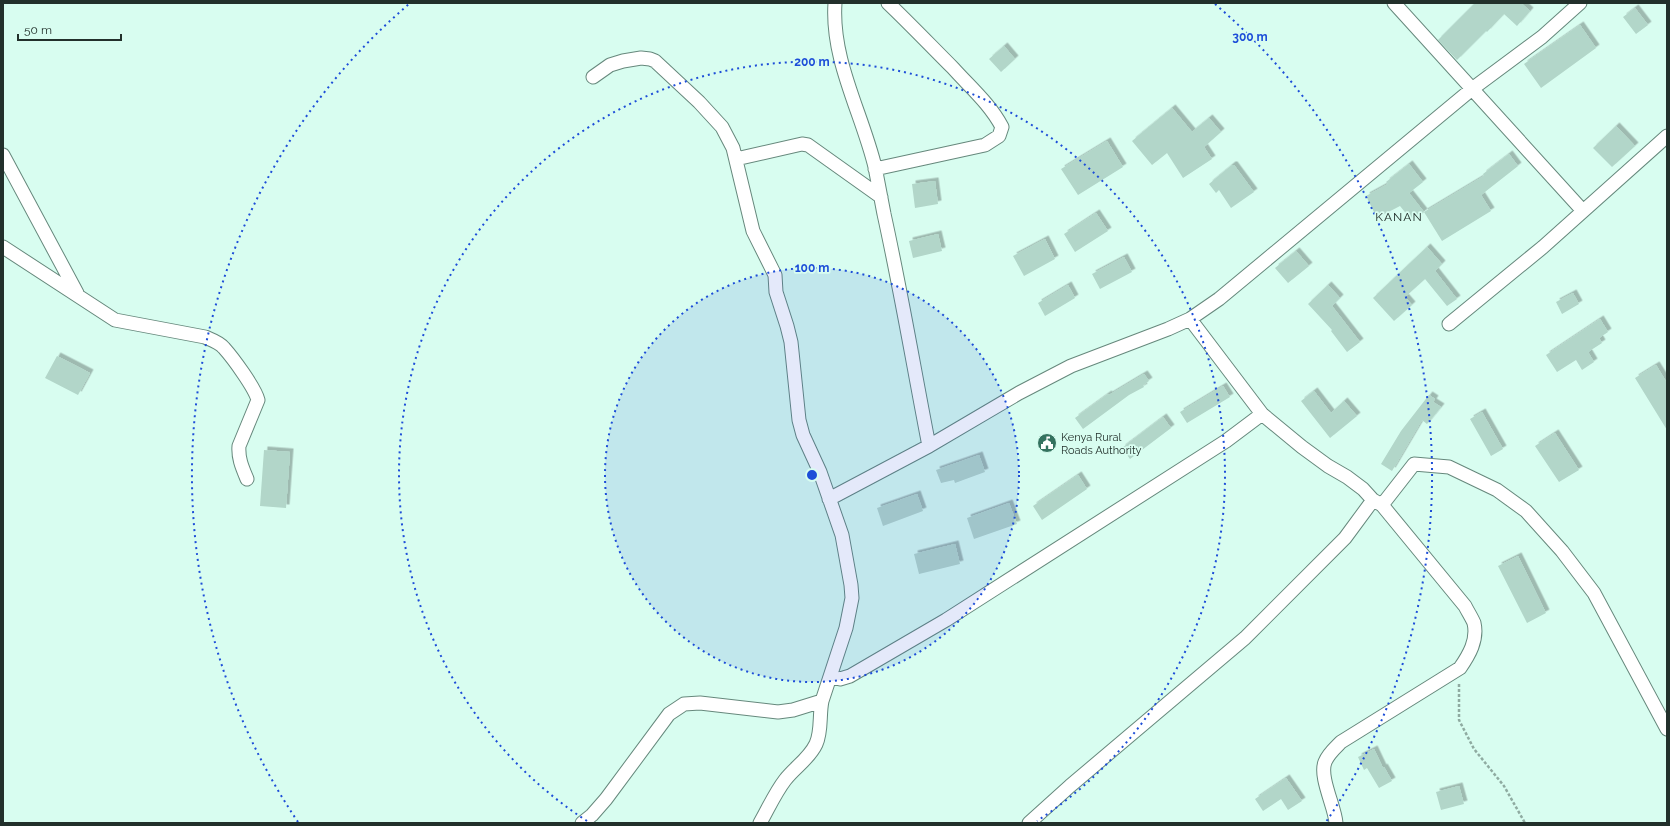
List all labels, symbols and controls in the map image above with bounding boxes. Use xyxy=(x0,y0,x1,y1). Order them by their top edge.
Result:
scale bar xyxy=(18,16,121,42)
text: 50 m xyxy=(24,23,52,37)
text: 300 m xyxy=(1232,30,1268,44)
text: 200 m xyxy=(794,55,830,69)
district label: KANAN xyxy=(1375,210,1423,224)
text: 100 m xyxy=(795,261,829,275)
place label: Kenya Rural Roads Authority xyxy=(1061,431,1142,457)
public building icon: Kenya Rural Roads Authority xyxy=(1036,432,1058,454)
centre of rings xyxy=(805,468,819,482)

